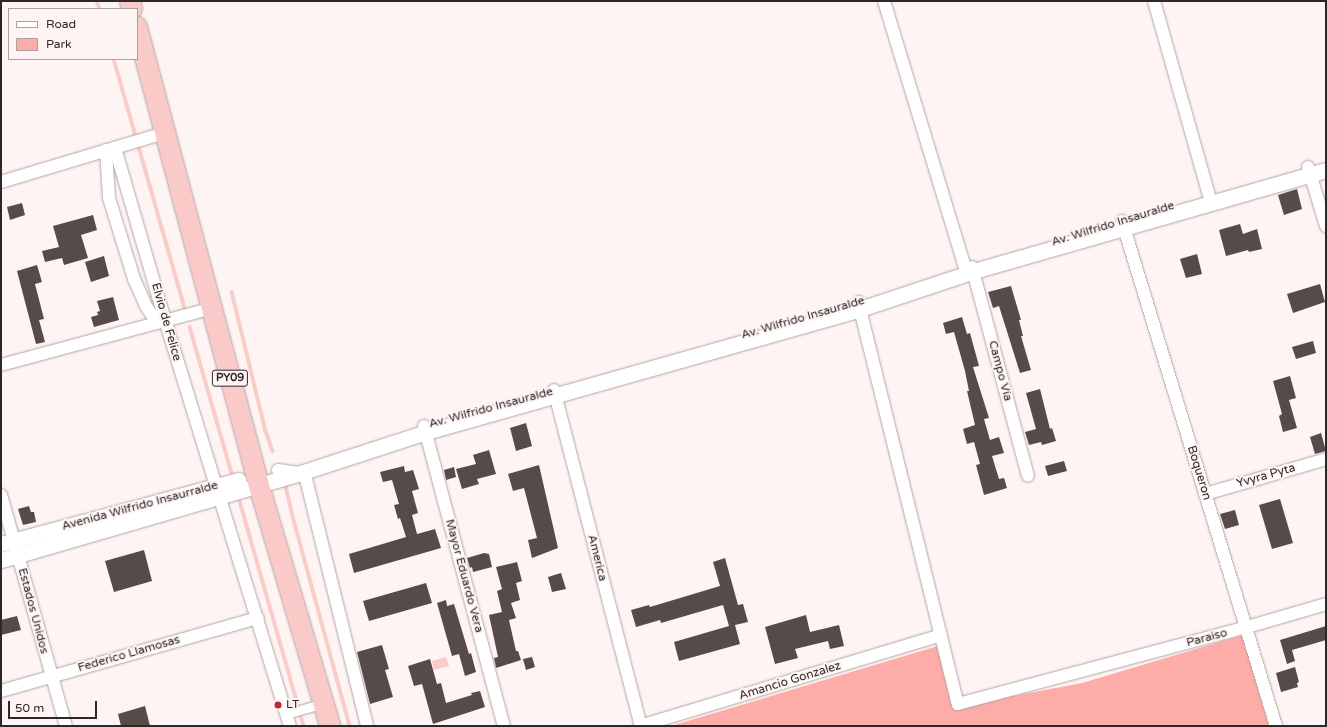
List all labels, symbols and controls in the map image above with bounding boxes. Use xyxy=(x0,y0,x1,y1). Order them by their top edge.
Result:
legend xyxy=(8,8,138,60)
text: Road xyxy=(46,17,76,31)
text: Park xyxy=(46,37,72,51)
street label: Av. Wilfrido Insauralde xyxy=(1050,198,1176,250)
street label: Elvio de Felice xyxy=(148,281,184,363)
street label: Av. Wilfrido Insauralde xyxy=(740,293,866,343)
street label: Campo Vía xyxy=(985,339,1015,403)
road number: PY09 xyxy=(211,369,249,387)
street label: Av. Wilfrido Insauralde xyxy=(427,385,555,431)
street label: Boqueron xyxy=(1184,444,1214,502)
street label: Yvyra Pyta xyxy=(1235,461,1297,491)
street label: Avenida Wilfrido Insaurralde xyxy=(60,478,220,534)
street label: Mayor Eduardo Vera xyxy=(442,518,486,634)
street label: America xyxy=(584,533,610,583)
street label: Estados Unidos xyxy=(15,567,51,655)
street label: Paraiso xyxy=(1185,626,1229,650)
street label: Federico Llamosas xyxy=(76,633,182,675)
street label: Amancio Gonzalez xyxy=(737,659,843,703)
scale bar xyxy=(10,693,99,719)
place label: LT xyxy=(286,698,299,712)
marker: LT xyxy=(273,700,283,710)
text: 50 m xyxy=(15,701,44,715)

